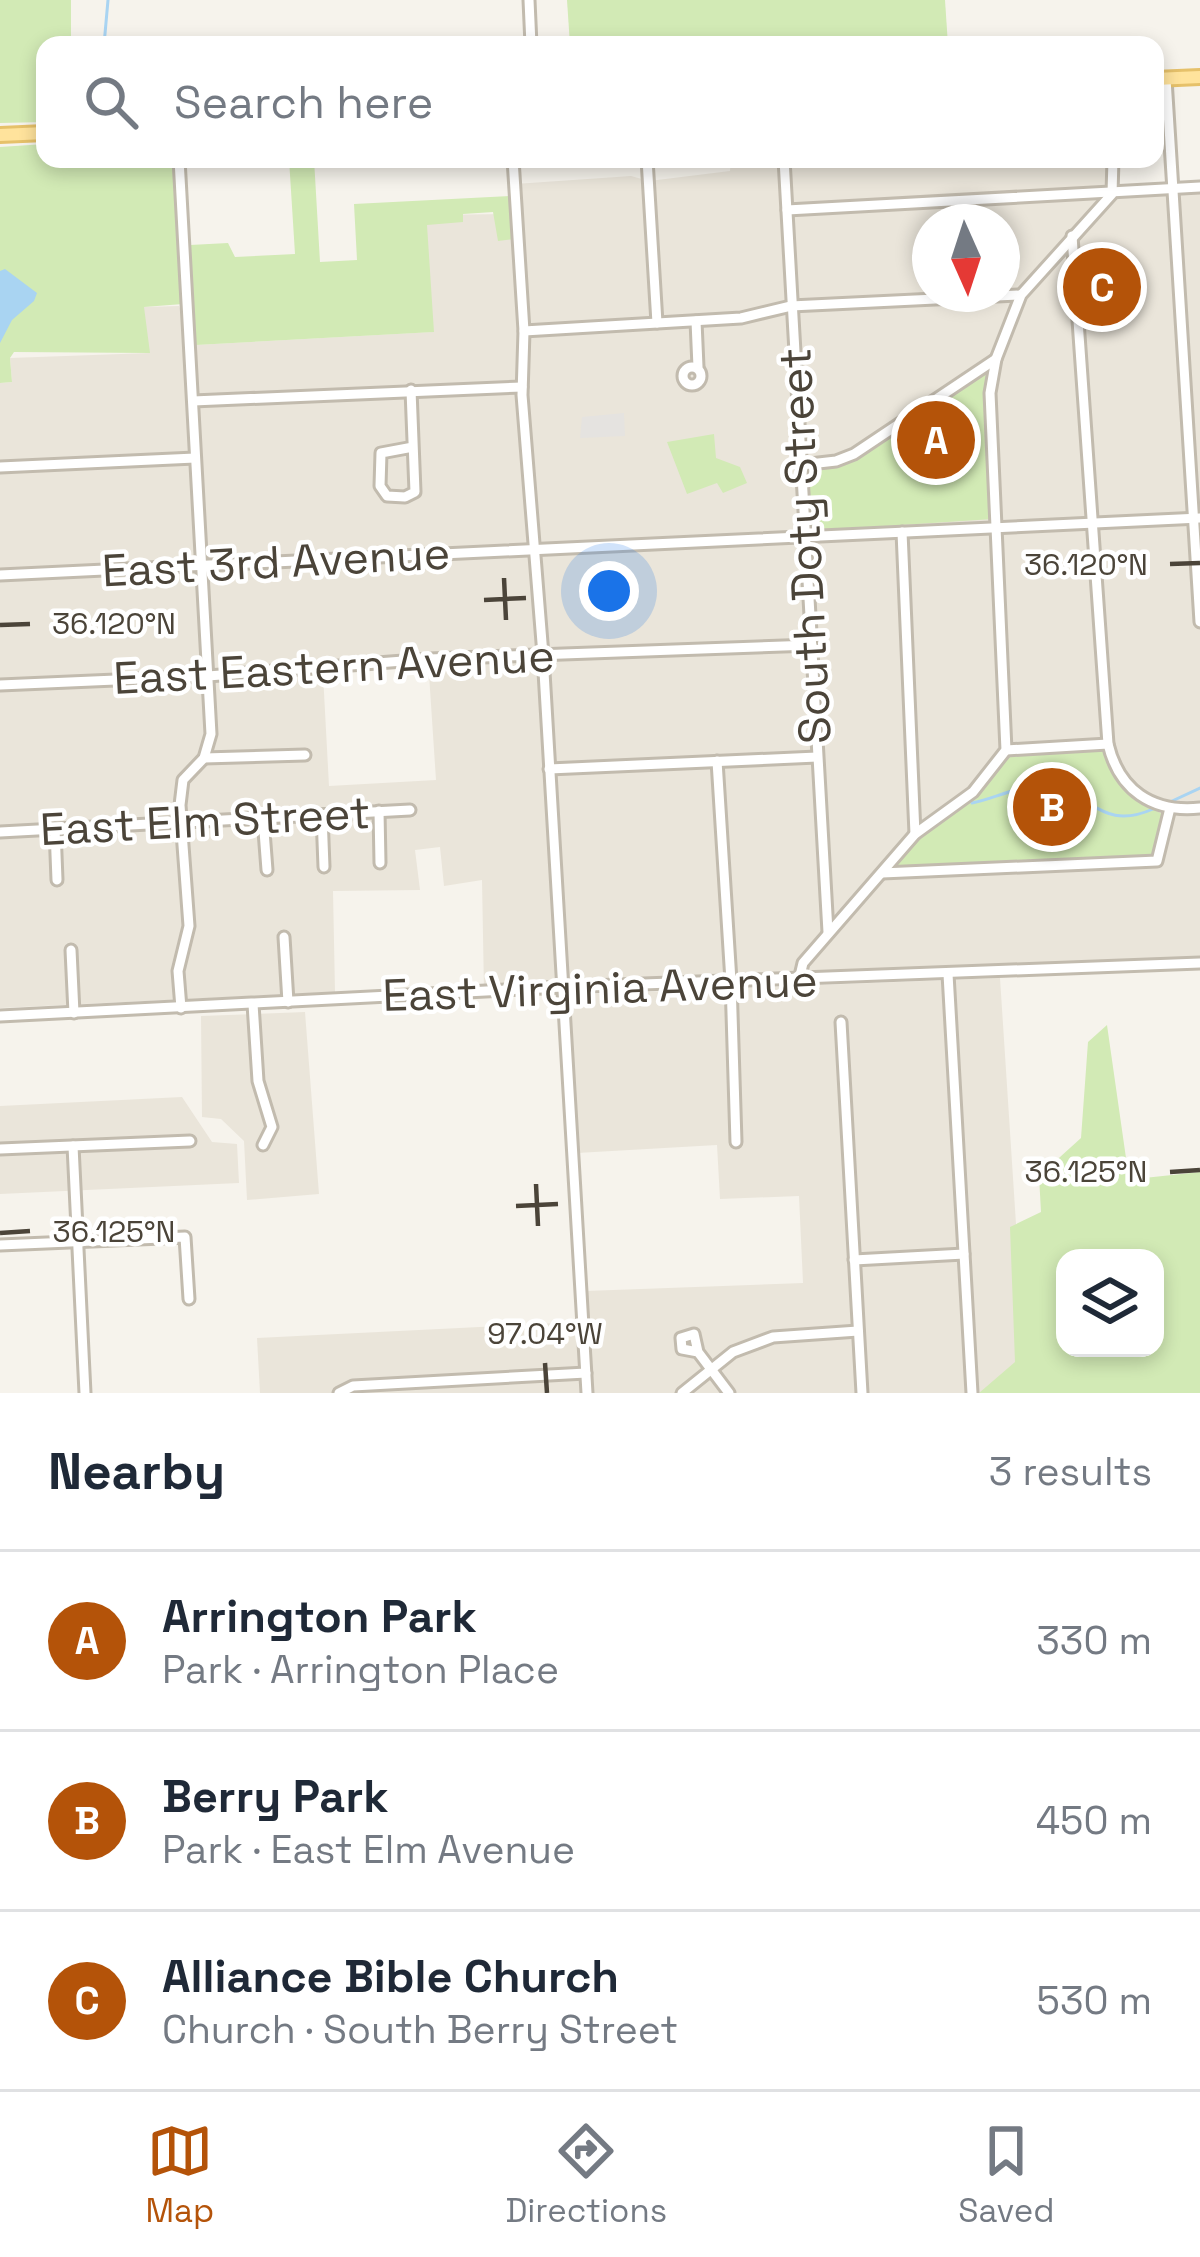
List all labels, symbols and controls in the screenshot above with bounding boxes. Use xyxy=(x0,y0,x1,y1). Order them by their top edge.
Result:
search box xyxy=(36,36,1164,168)
icon: search xyxy=(78,69,144,135)
text: Search here xyxy=(174,74,433,131)
north arrow xyxy=(912,204,1020,312)
pin: C xyxy=(1063,242,1141,332)
street label: South Doty Street xyxy=(766,346,844,746)
pin: A xyxy=(897,395,975,485)
street label: East 3rd Avenue xyxy=(100,524,452,600)
text: 36.120°N xyxy=(1024,545,1148,584)
your location xyxy=(579,561,639,621)
text: 36.120°N xyxy=(52,604,176,643)
street label: East Eastern Avenue xyxy=(112,627,556,707)
pin: B xyxy=(1013,762,1091,852)
street label: East Elm Street xyxy=(38,784,372,858)
street label: East Virginia Avenue xyxy=(382,952,818,1024)
text: 36.125°N xyxy=(1025,1152,1147,1191)
text: 36.125°N xyxy=(53,1212,175,1251)
map controls xyxy=(1056,1249,1164,1357)
button: layers xyxy=(1056,1249,1164,1357)
text: 97.04°W xyxy=(487,1314,603,1353)
text: Nearby xyxy=(48,1439,225,1504)
text: 3 results xyxy=(989,1447,1152,1496)
text: Arrington Park xyxy=(162,1588,477,1645)
text: A xyxy=(75,1616,99,1665)
text: 330 m xyxy=(1036,1616,1152,1665)
text: Park · Arrington Place xyxy=(162,1645,559,1694)
text: Berry Park xyxy=(162,1768,389,1825)
text: B xyxy=(74,1796,100,1845)
text: 450 m xyxy=(1036,1796,1152,1845)
text: Park · East Elm Avenue xyxy=(162,1825,575,1874)
text: Alliance Bible Church xyxy=(162,1948,619,2005)
text: C xyxy=(74,1976,100,2025)
text: 530 m xyxy=(1037,1976,1152,2025)
text: Church · South Berry Street xyxy=(162,2005,678,2054)
tab: Map xyxy=(146,2118,214,2232)
tab: Directions xyxy=(505,2118,667,2232)
tab: Saved xyxy=(958,2118,1054,2232)

